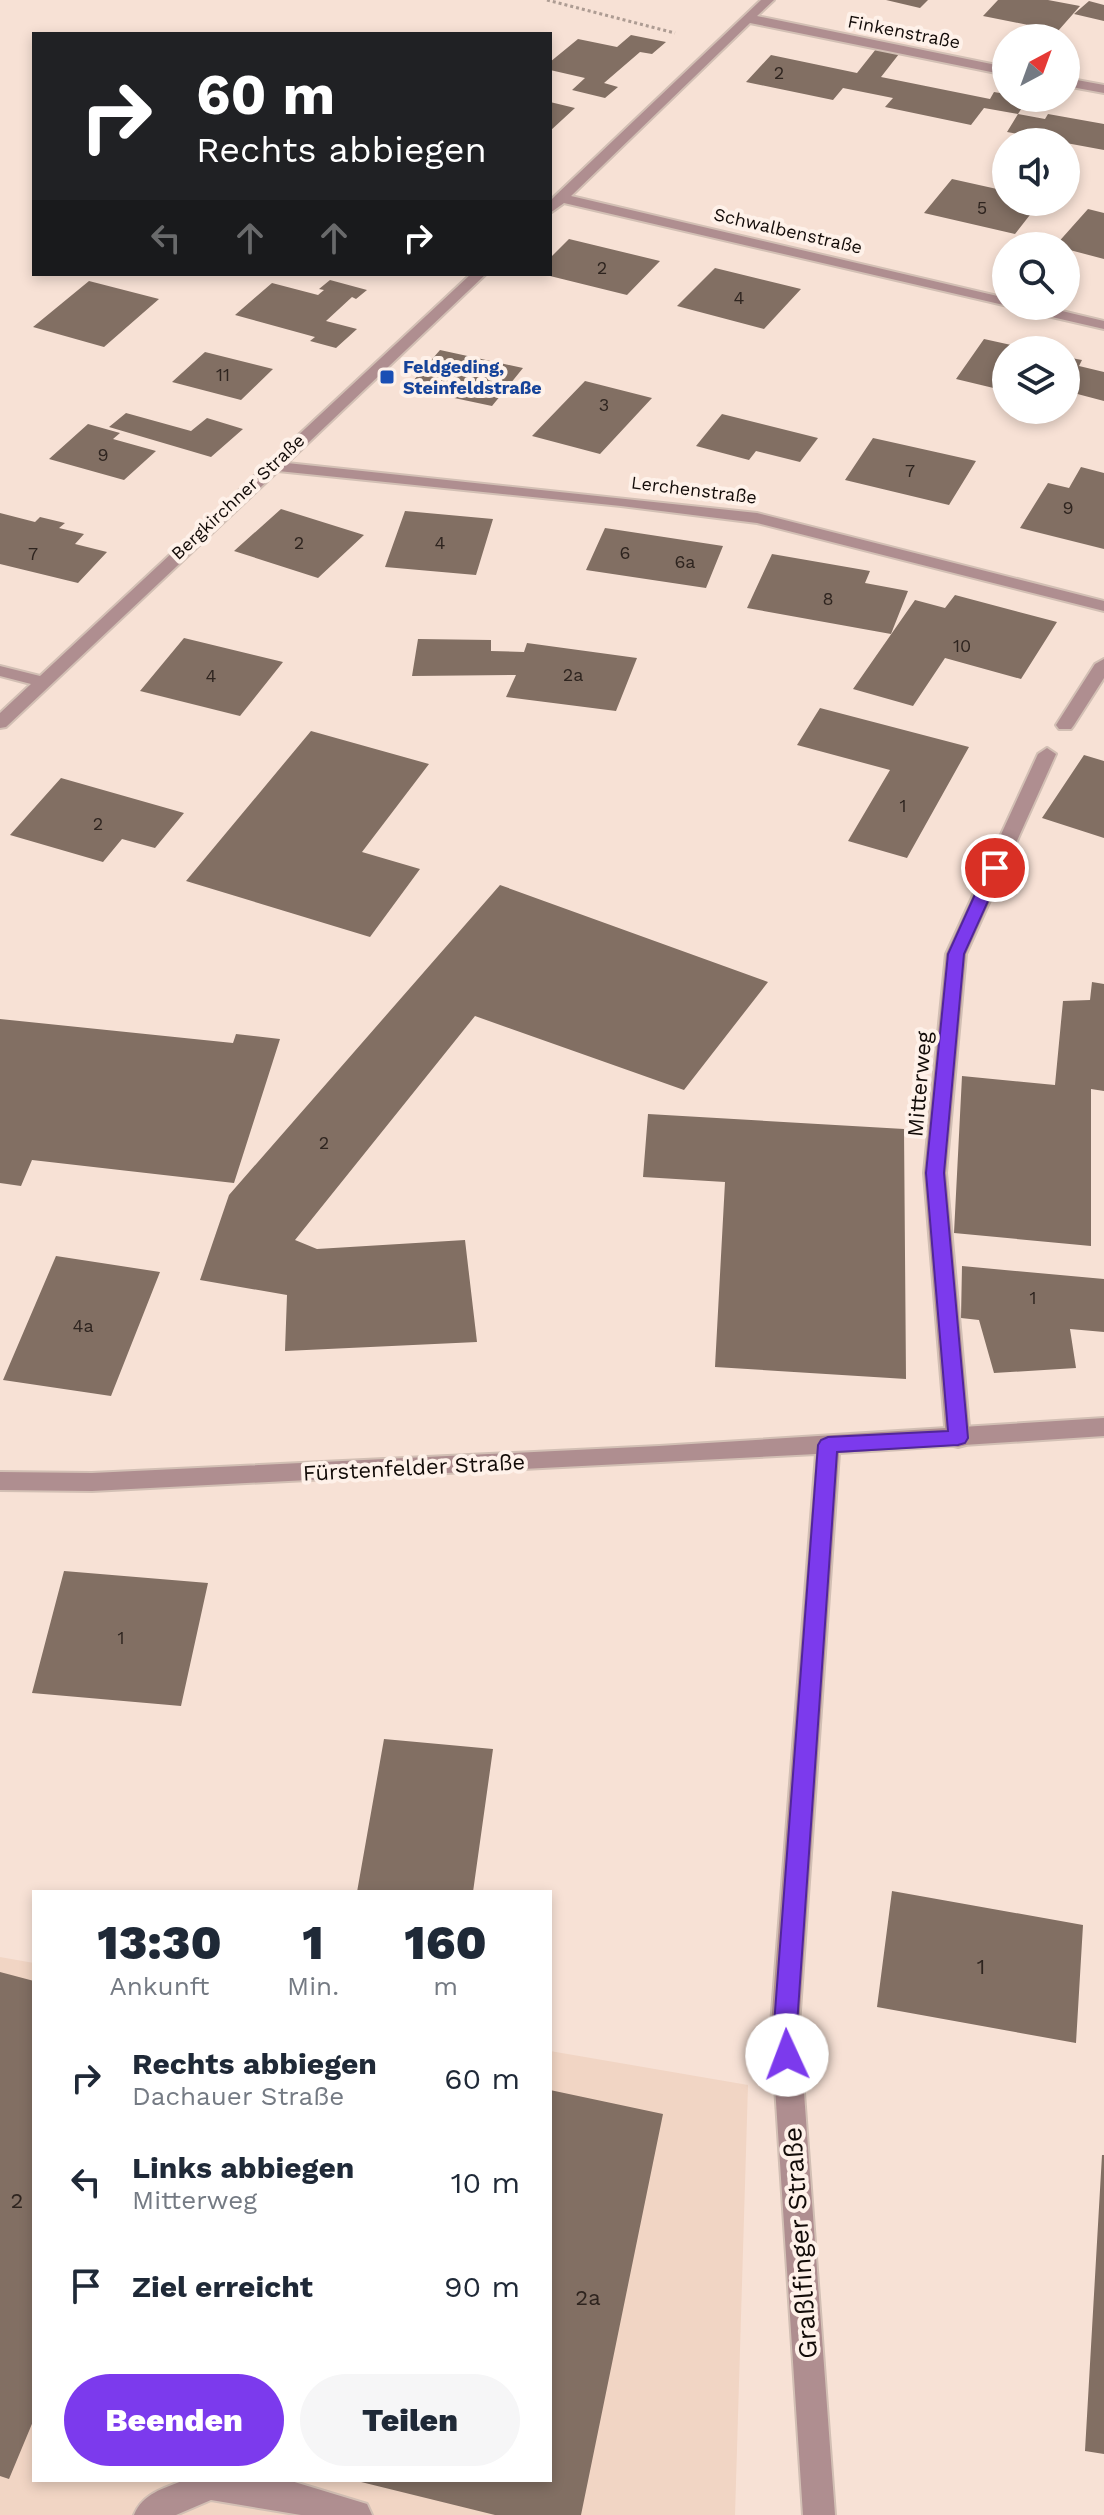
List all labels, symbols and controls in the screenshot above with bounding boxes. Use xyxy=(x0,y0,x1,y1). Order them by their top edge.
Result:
street label: Finkenstraße xyxy=(846,10,962,53)
north arrow xyxy=(992,24,1080,112)
map controls xyxy=(992,24,1080,424)
text: 60 m xyxy=(196,62,335,128)
house number: 2 xyxy=(774,62,784,83)
icon: right xyxy=(64,64,168,168)
button: sound xyxy=(992,128,1080,216)
text: Rechts abbiegen xyxy=(196,129,487,171)
house number: 5 xyxy=(977,197,987,218)
street label: Schwalbenstraße xyxy=(712,203,864,258)
icon: left xyxy=(144,216,188,260)
icon: ahead xyxy=(228,216,272,260)
icon: ahead xyxy=(312,216,356,260)
icon: right xyxy=(396,216,440,260)
button: search xyxy=(992,232,1080,320)
house number: 2 xyxy=(597,257,607,278)
house number: 4 xyxy=(734,287,745,308)
button: layers xyxy=(992,336,1080,424)
place label: Feldgeding, Steinfeldstraße xyxy=(403,356,542,398)
house number: 11 xyxy=(216,364,230,385)
marker: Feldgeding, Steinfeldstraße xyxy=(378,368,396,386)
house number: 3 xyxy=(599,394,609,415)
street label: Bergkirchner Straße xyxy=(167,430,309,564)
house number: 9 xyxy=(97,444,109,465)
house number: 7 xyxy=(905,460,915,481)
street label: Lerchenstraße xyxy=(630,471,758,508)
house number: 9 xyxy=(1062,497,1074,518)
house number: 2 xyxy=(294,532,304,553)
house number: 4 xyxy=(435,532,446,553)
house number: 6 xyxy=(620,542,630,563)
house number: 7 xyxy=(28,543,38,564)
house number: 6a xyxy=(674,551,696,572)
house number: 8 xyxy=(822,588,834,609)
house number: 10 xyxy=(953,635,971,656)
house number: 2a xyxy=(563,664,583,685)
house number: 4 xyxy=(206,665,217,686)
house number: 1 xyxy=(899,795,907,816)
house number: 2 xyxy=(93,813,103,834)
pin xyxy=(961,834,1029,902)
icon: arrive xyxy=(973,846,1017,890)
street label: Mitterweg xyxy=(902,1030,937,1138)
house number: 2 xyxy=(319,1132,329,1153)
house number: 1 xyxy=(1029,1287,1037,1308)
house number: 4a xyxy=(72,1315,94,1336)
street label: Fürstenfelder Straße xyxy=(302,1449,526,1486)
house number: 1 xyxy=(117,1627,125,1648)
text: 13:30 xyxy=(97,1914,222,1971)
text: 1 xyxy=(302,1914,324,1971)
text: 160 xyxy=(404,1914,487,1971)
house number: 1 xyxy=(977,1954,985,1979)
text: Ankunft xyxy=(110,1971,209,2001)
text: Min. xyxy=(287,1971,339,2001)
text: m xyxy=(433,1971,458,2001)
position arrow xyxy=(745,2013,829,2097)
text: Rechts abbiegen xyxy=(132,2046,377,2081)
icon: right xyxy=(64,2056,108,2100)
text: 60 m xyxy=(444,2061,520,2096)
text: Dachauer Straße xyxy=(132,2081,344,2111)
street label: Graßlfinger Straße xyxy=(777,2126,823,2360)
text: Links abbiegen xyxy=(132,2150,354,2185)
icon: left xyxy=(64,2160,108,2204)
text: 10 m xyxy=(451,2165,520,2200)
text: Mitterweg xyxy=(132,2185,257,2215)
house number: 2 xyxy=(11,2188,23,2213)
icon: arrive xyxy=(64,2264,108,2308)
text: Ziel erreicht xyxy=(132,2269,313,2304)
text: 90 m xyxy=(444,2269,520,2304)
house number: 2a xyxy=(575,2285,601,2310)
button: Beenden xyxy=(64,2374,284,2466)
button: Teilen xyxy=(300,2374,520,2466)

